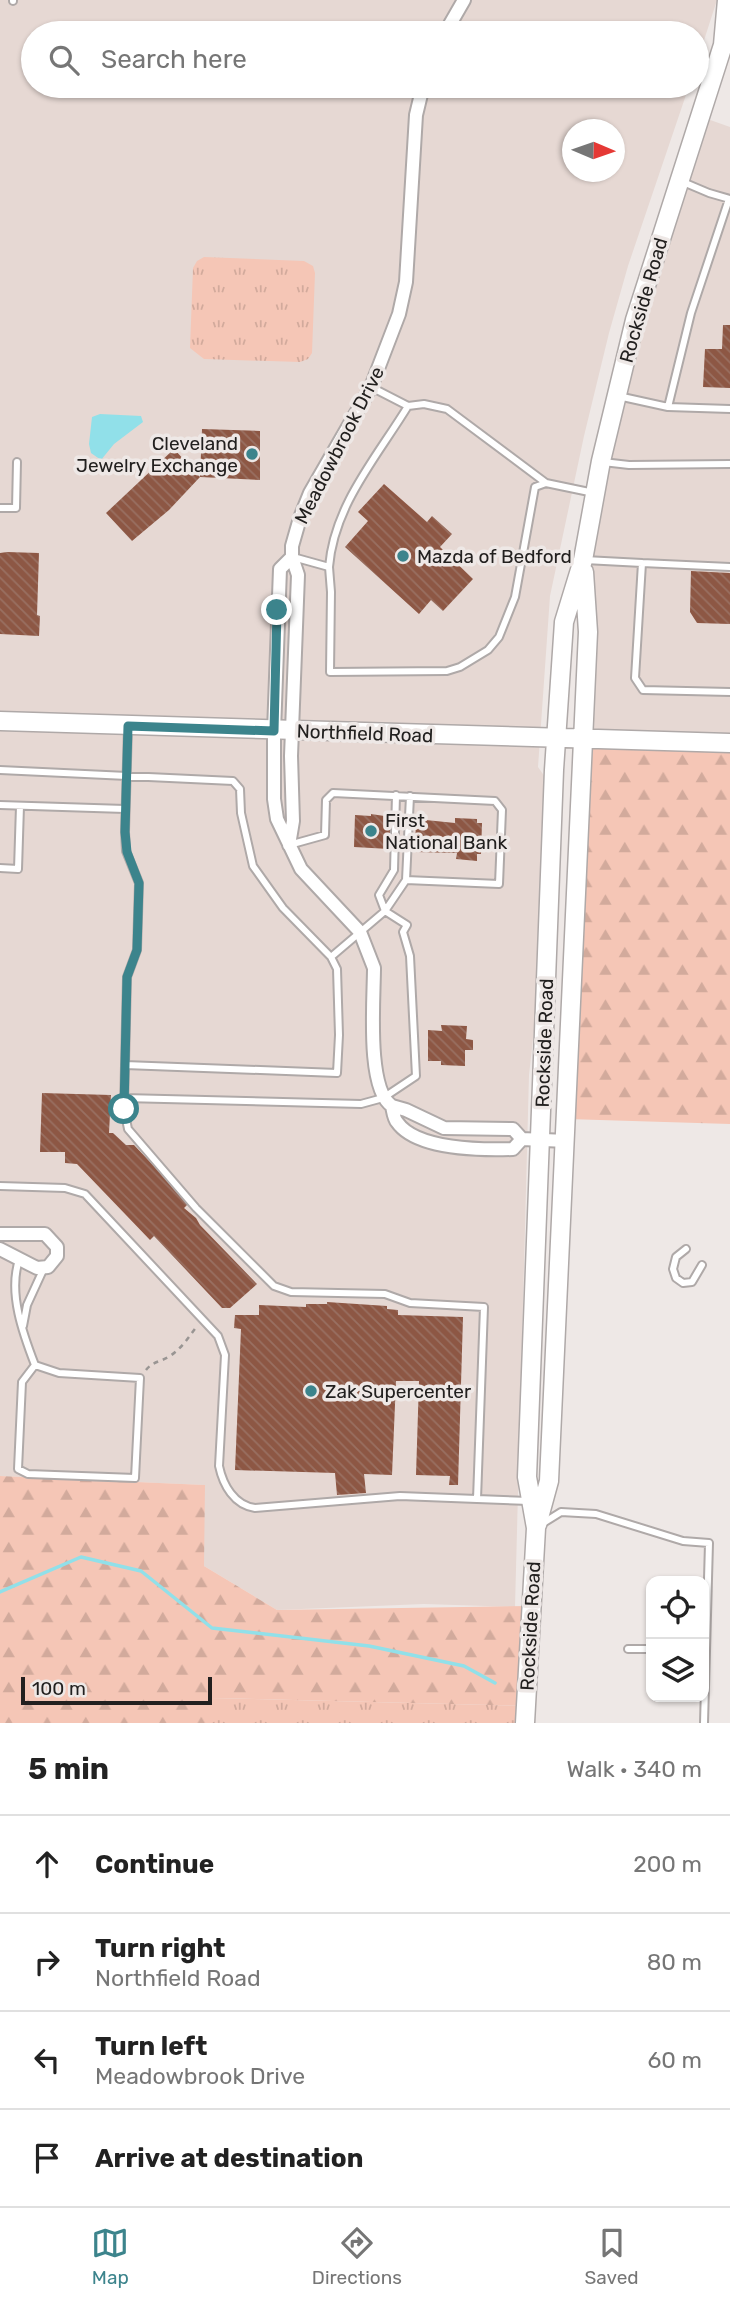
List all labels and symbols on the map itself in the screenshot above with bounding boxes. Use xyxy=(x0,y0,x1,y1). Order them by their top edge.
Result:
north arrow xyxy=(562,119,625,182)
street label: Rockside Road xyxy=(615,235,672,365)
street label: Meadowbrook Drive xyxy=(290,363,389,528)
place label: Cleveland Jewelry Exchange xyxy=(76,432,238,477)
marker: Cleveland Jewelry Exchange xyxy=(244,446,260,462)
place label: Mazda of Bedford xyxy=(417,545,572,568)
marker: Mazda of Bedford xyxy=(395,548,411,564)
route end xyxy=(261,594,292,625)
street label: Northfield Road xyxy=(296,720,434,747)
place label: First National Bank xyxy=(385,809,508,854)
marker: First National Bank xyxy=(363,823,379,839)
street label: Rockside Road xyxy=(531,978,558,1108)
route start xyxy=(108,1093,139,1124)
place label: Zak Supercenter xyxy=(325,1380,472,1403)
marker: Zak Supercenter xyxy=(303,1383,319,1399)
street label: Rockside Road xyxy=(516,1561,545,1691)
scale bar xyxy=(21,1674,212,1706)

